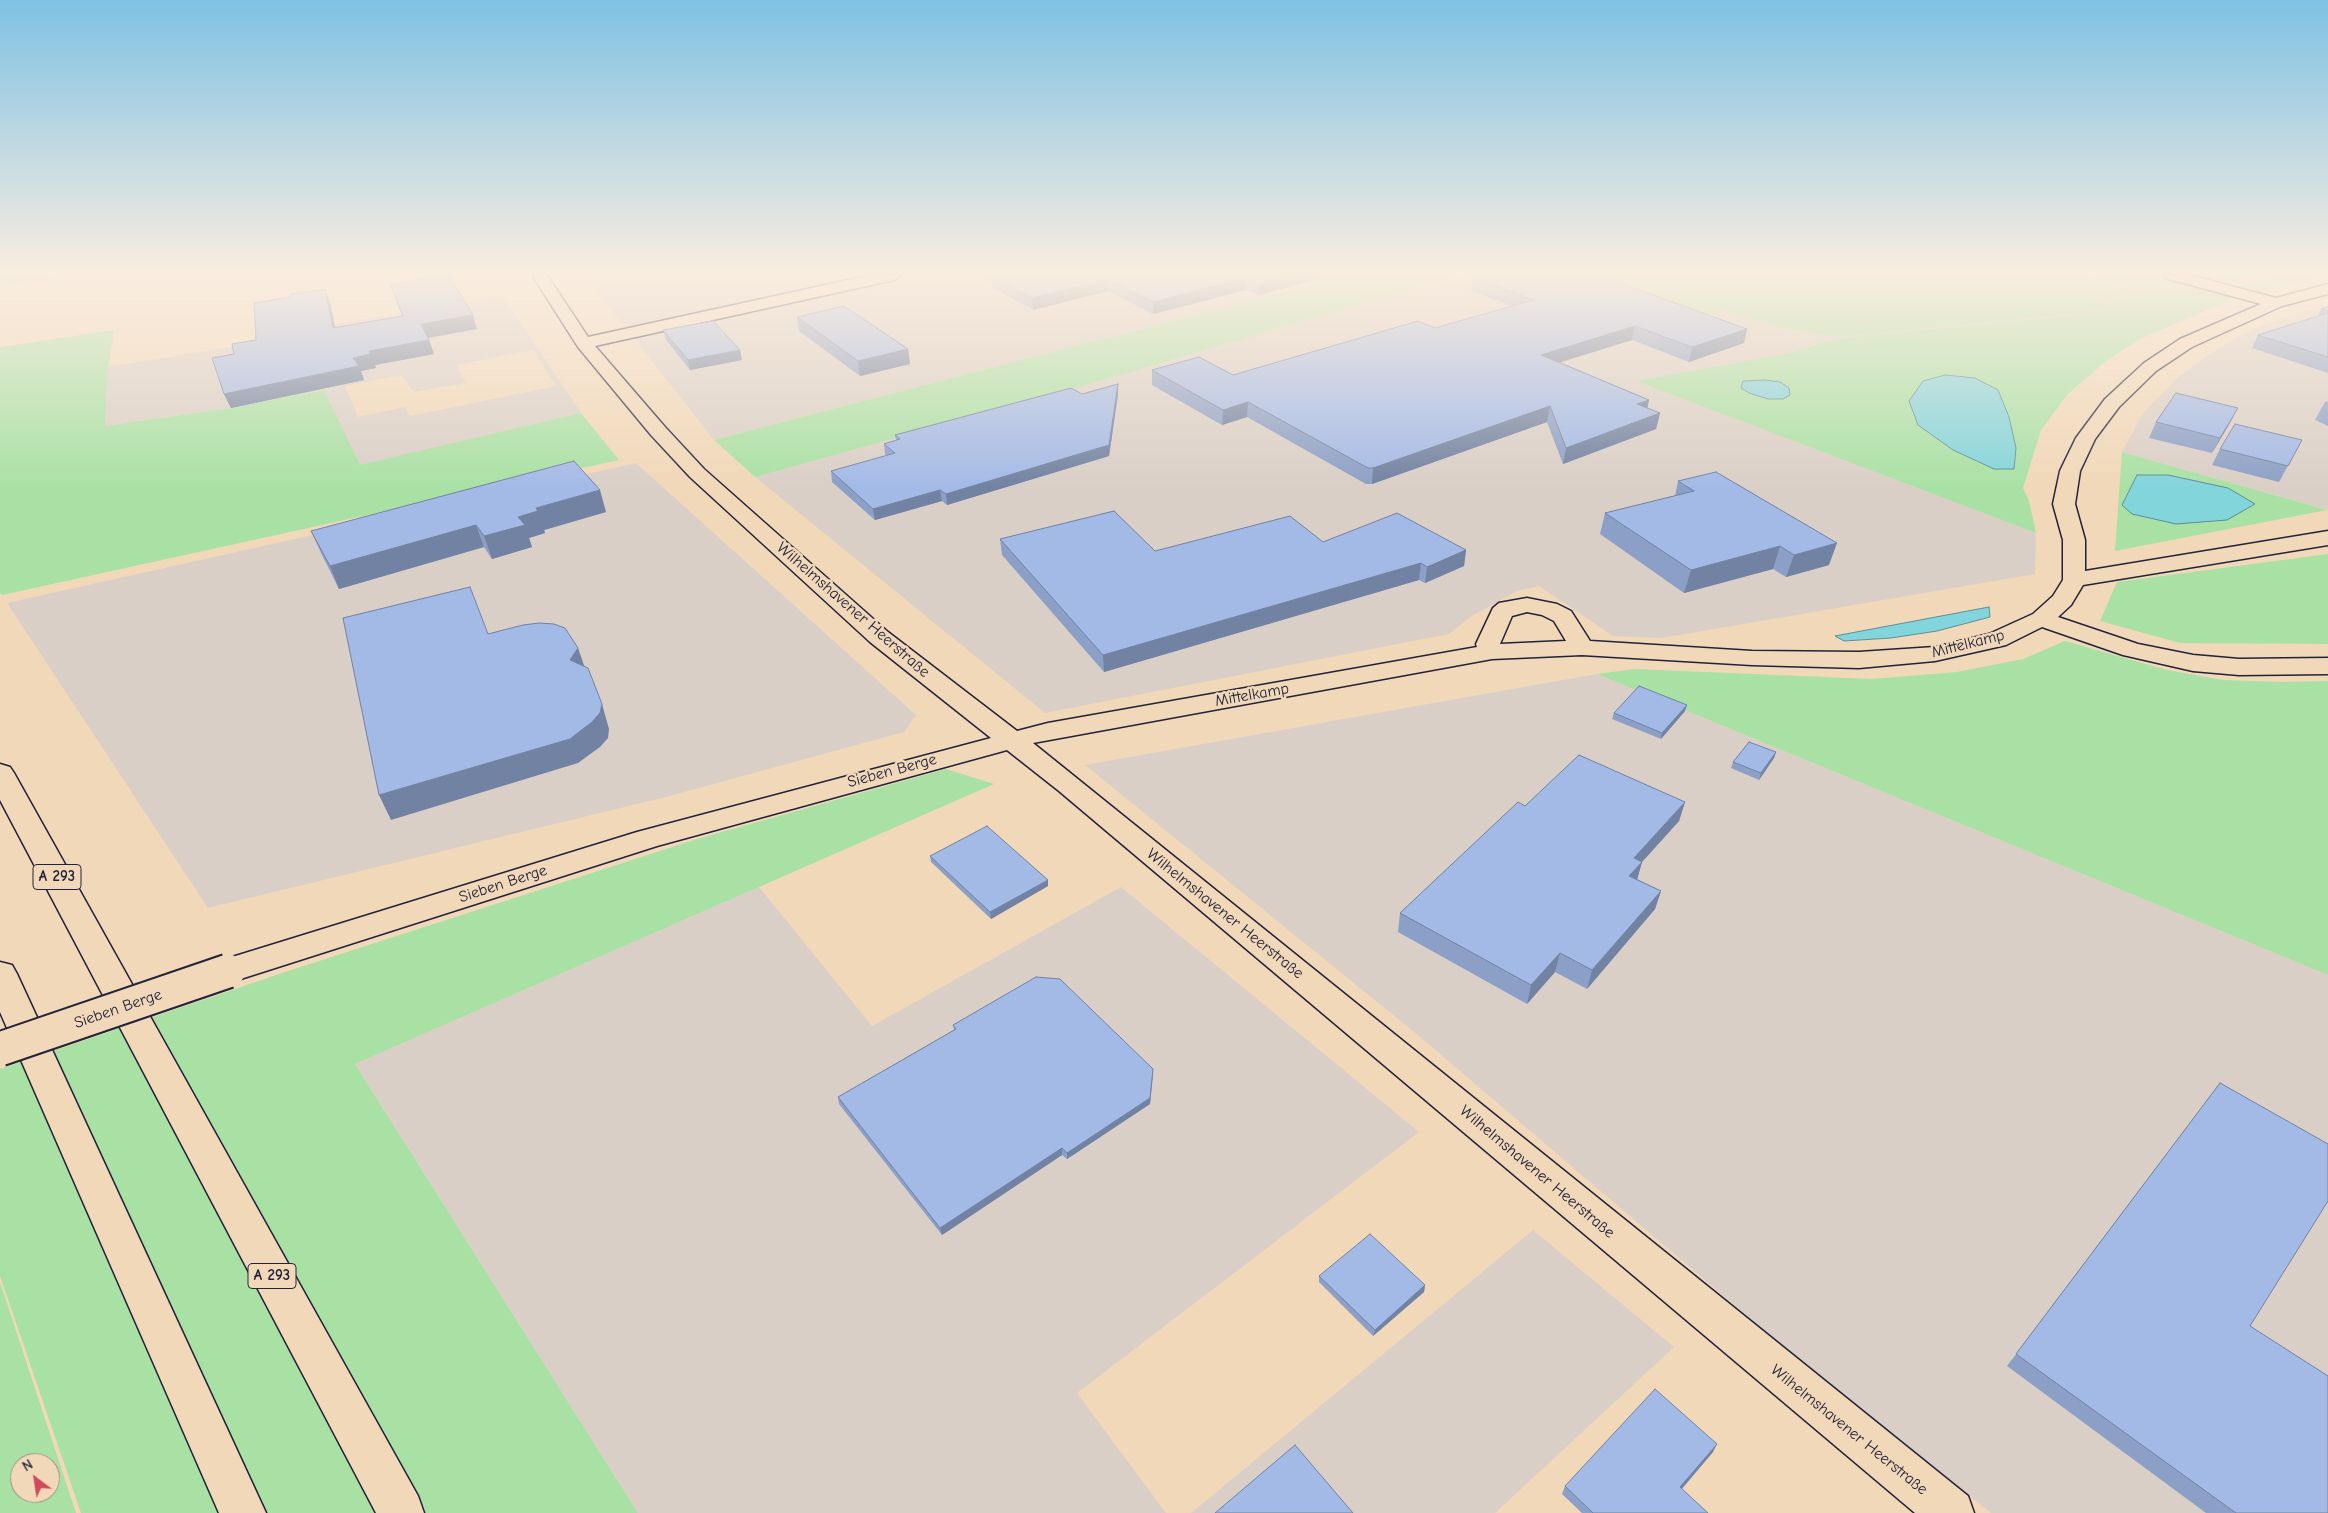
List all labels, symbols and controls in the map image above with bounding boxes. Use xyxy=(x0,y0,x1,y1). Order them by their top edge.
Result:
street label: Wilhelmshavener Heerstraße xyxy=(772,538,934,682)
street label: Mittelkamp xyxy=(1929,626,2007,662)
street label: Mittelkamp xyxy=(1214,679,1290,711)
street label: Sieben Berge xyxy=(845,750,939,792)
street label: Wilhelmshavener Heerstraße xyxy=(1143,845,1307,983)
street label: Sieben Berge xyxy=(456,861,550,907)
road number: A 293 xyxy=(33,864,81,890)
street label: Sieben Berge xyxy=(72,985,164,1033)
street label: Wilhelmshavener Heerstraße xyxy=(1455,1101,1619,1243)
road number: A 293 xyxy=(248,1264,296,1288)
street label: Wilhelmshavener Heerstraße xyxy=(1767,1361,1931,1499)
north arrow xyxy=(10,1453,60,1503)
text: N xyxy=(19,1456,36,1475)

